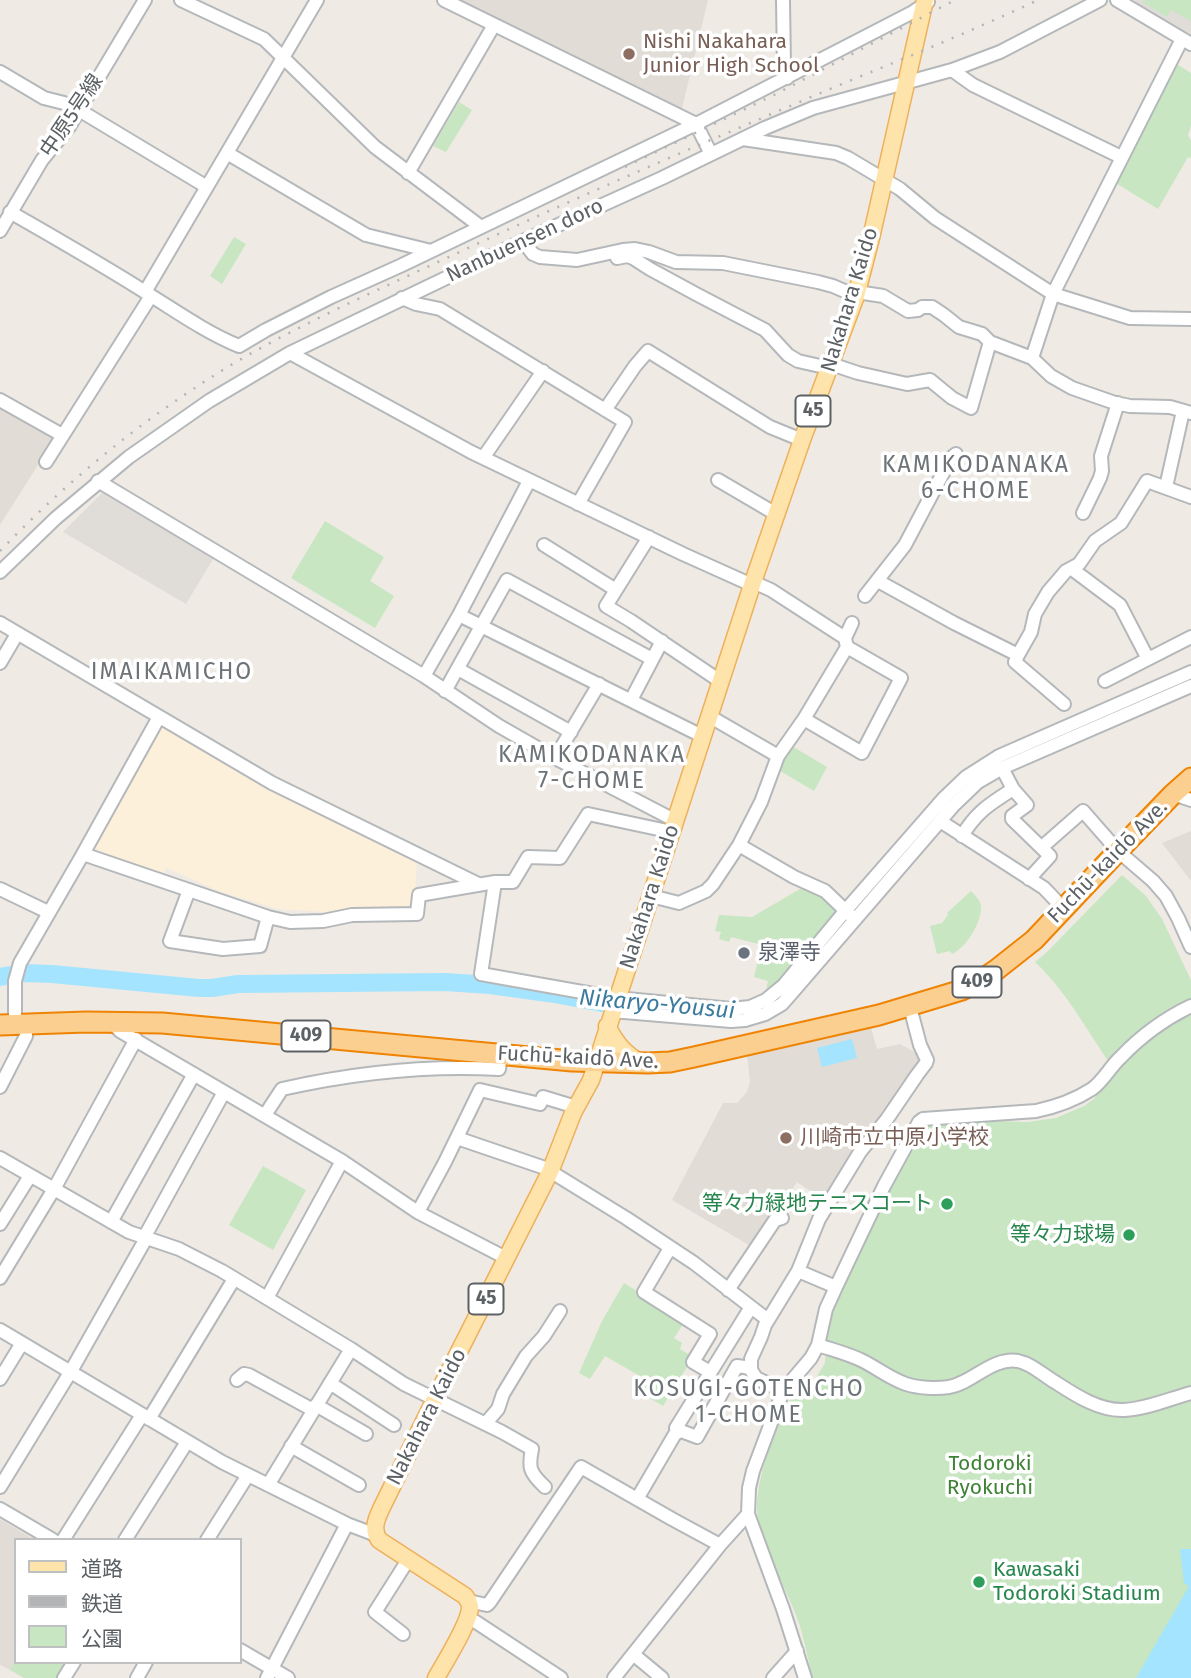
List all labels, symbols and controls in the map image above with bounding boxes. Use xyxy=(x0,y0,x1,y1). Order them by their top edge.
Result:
place label: Nishi Nakahara Junior High School xyxy=(643,29,819,79)
marker: Nishi Nakahara Junior High School xyxy=(621,46,637,62)
street label: 中原5号線 xyxy=(35,70,109,162)
street label: Nanbuensen doro xyxy=(443,194,607,288)
street label: Nakahara Kaido xyxy=(816,225,884,375)
road number: 45 xyxy=(796,396,830,426)
district label: KAMIKODANAKA 6-CHOME xyxy=(884,452,1068,506)
district label: IMAIKAMICHO xyxy=(92,659,252,687)
district label: KAMIKODANAKA 7-CHOME xyxy=(500,742,684,796)
street label: Fuchū-kaidō Ave. xyxy=(1043,795,1173,929)
street label: Nakahara Kaido xyxy=(615,822,685,972)
place label: 泉澤寺 xyxy=(758,940,821,966)
marker: 泉澤寺 xyxy=(736,945,752,961)
road number: 409 xyxy=(953,966,1002,998)
water label: Nikaryo-Yousui xyxy=(578,984,736,1026)
road number: 409 xyxy=(282,1020,330,1052)
street label: Fuchū-kaidō Ave. xyxy=(497,1041,659,1075)
place label: 川崎市立中原小学校 xyxy=(800,1125,989,1151)
marker: 川崎市立中原小学校 xyxy=(778,1130,794,1146)
place label: 等々力緑地テニスコート xyxy=(702,1191,933,1217)
marker: 等々力緑地テニスコート xyxy=(939,1196,955,1212)
place label: 等々力球場 xyxy=(1010,1222,1115,1248)
marker: 等々力球場 xyxy=(1121,1227,1137,1243)
road number: 45 xyxy=(468,1284,504,1315)
street label: Nakahara Kaido xyxy=(382,1344,472,1490)
district label: KOSUGI-GOTENCHO 1-CHOME xyxy=(635,1376,863,1430)
park label: Todoroki Ryokuchi xyxy=(947,1451,1033,1501)
legend xyxy=(14,1538,242,1664)
text: 道路 xyxy=(81,1556,123,1582)
place label: Kawasaki Todoroki Stadium xyxy=(993,1557,1161,1607)
marker: Kawasaki Todoroki Stadium xyxy=(971,1574,987,1590)
text: 鉄道 xyxy=(81,1591,123,1617)
text: 公園 xyxy=(81,1626,123,1652)

